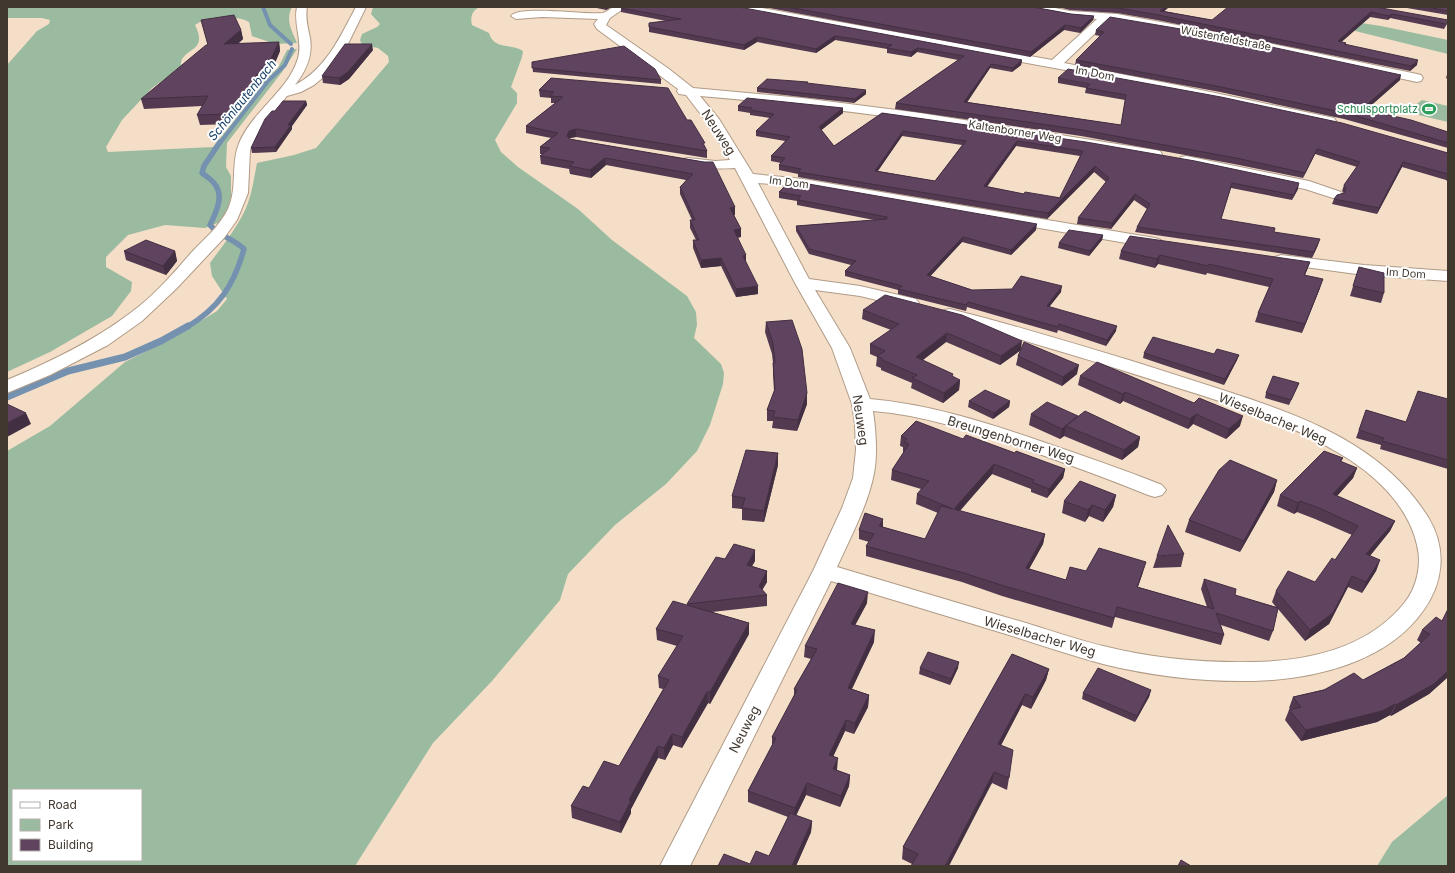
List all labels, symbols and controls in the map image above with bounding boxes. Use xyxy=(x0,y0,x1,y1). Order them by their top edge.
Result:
street label: Wüstenfeldstraße xyxy=(1179,22,1273,54)
water label: Schönlautenbach xyxy=(205,56,279,144)
street label: Im Dom xyxy=(1074,62,1116,84)
sports icon: Schulsportplatz xyxy=(1421,101,1437,117)
place label: Schulsportplatz xyxy=(1337,102,1418,116)
street label: Neuweg xyxy=(698,106,740,158)
street label: Kaltenborner Weg xyxy=(967,117,1063,145)
street label: Im Dom xyxy=(768,173,810,191)
street label: Im Dom xyxy=(1386,265,1426,281)
street label: Wieselbacher Weg xyxy=(1216,389,1330,447)
street label: Neuweg xyxy=(850,394,872,446)
street label: Breungenborner Weg xyxy=(946,412,1076,466)
street label: Wieselbacher Weg xyxy=(982,612,1098,660)
street label: Neuweg xyxy=(725,703,763,755)
legend xyxy=(12,789,142,861)
text: Road xyxy=(48,797,77,812)
text: Park xyxy=(48,817,74,832)
text: Building xyxy=(48,837,93,852)

